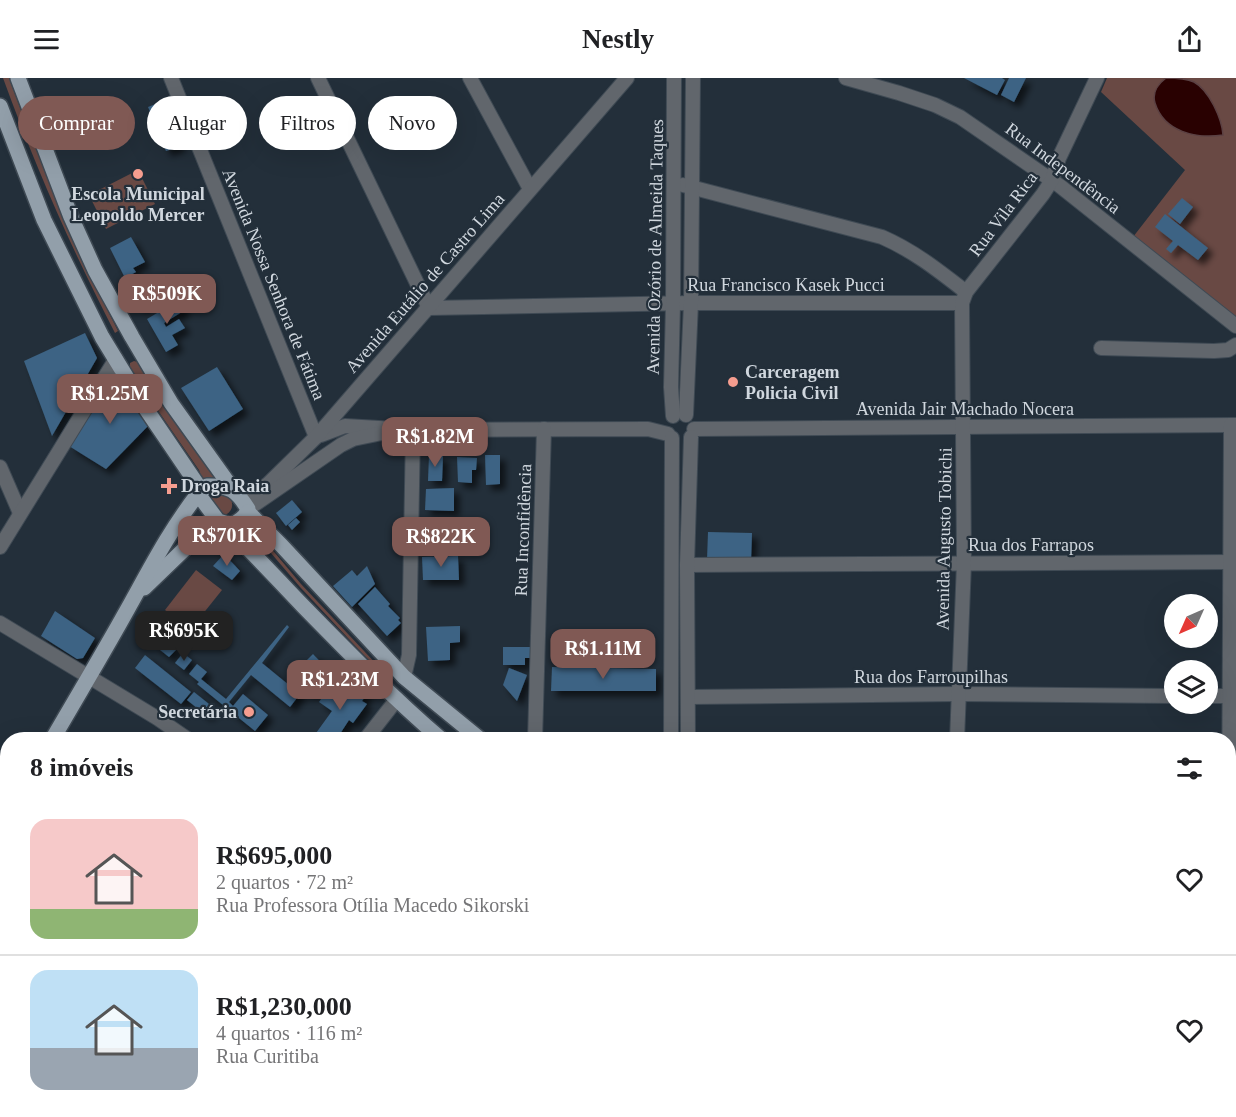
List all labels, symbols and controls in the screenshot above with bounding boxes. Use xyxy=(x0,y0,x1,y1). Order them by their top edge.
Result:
icon: menu xyxy=(30,23,63,56)
icon: share xyxy=(1173,23,1206,56)
text: Nestly xyxy=(582,24,654,54)
chip: Comprar xyxy=(18,96,135,150)
chip: Alugar xyxy=(147,96,247,150)
chip: Filtros xyxy=(259,96,356,150)
chip: Novo xyxy=(368,96,457,150)
street label: Rua Independência xyxy=(1002,118,1124,218)
street label: Avenida Ozório de Almeida Taques xyxy=(643,119,667,375)
street label: Avenida Nossa Senhora de Fátima xyxy=(218,165,330,403)
marker: Escola Municipal Leopoldo Mercer xyxy=(131,167,145,181)
street label: Rua Vila Rica xyxy=(965,168,1041,260)
place label: Escola Municipal Leopoldo Mercer xyxy=(71,184,205,225)
street label: Avenida Eutálio de Castro Lima xyxy=(341,189,509,377)
pin: R$509K xyxy=(118,274,216,325)
street label: Rua Francisco Kasek Pucci xyxy=(687,275,885,295)
text: R$509K xyxy=(132,282,202,304)
place label: Carceragem Policia Civil xyxy=(745,362,840,403)
pin: R$1.25M xyxy=(55,374,165,425)
marker: Carceragem Policia Civil xyxy=(726,375,740,389)
text: R$1.25M xyxy=(71,382,149,404)
street label: Avenida Jair Machado Nocera xyxy=(856,399,1074,419)
pin: R$1.82M xyxy=(380,417,490,468)
text: R$1.82M xyxy=(396,425,474,447)
street label: Avenida Augusto Tobichi xyxy=(932,447,956,631)
street label: Rua Inconfidência xyxy=(511,463,535,597)
place label: Droga Raia xyxy=(181,476,269,496)
marker: Droga Raia xyxy=(162,479,176,493)
pin: R$701K xyxy=(178,516,276,567)
pin: R$822K xyxy=(392,517,490,568)
text: R$701K xyxy=(192,524,262,546)
text: R$822K xyxy=(406,525,476,547)
street label: Rua dos Farrapos xyxy=(968,535,1094,555)
north arrow xyxy=(1164,594,1218,648)
map controls xyxy=(1164,594,1218,714)
pin: R$695K xyxy=(135,611,233,662)
text: R$695K xyxy=(149,619,219,641)
pin: R$1.11M xyxy=(548,629,658,680)
text: R$1.11M xyxy=(564,637,642,659)
pin: R$1.23M xyxy=(285,660,395,711)
button: layers xyxy=(1164,660,1218,714)
street label: Rua dos Farroupilhas xyxy=(854,667,1008,687)
text: R$1.23M xyxy=(301,668,379,690)
place label: Secretária xyxy=(158,702,237,722)
marker: Secretária xyxy=(242,705,256,719)
icon: filters xyxy=(1173,752,1206,785)
text: 8 imóveis xyxy=(30,753,133,782)
text: R$695,000 xyxy=(216,841,332,870)
icon: home xyxy=(78,843,150,915)
icon: heart xyxy=(1173,863,1206,896)
text: 2 quartos · 72 m² xyxy=(216,871,353,893)
text: Rua Professora Otília Macedo Sikorski xyxy=(216,894,529,916)
text: R$1,230,000 xyxy=(216,992,352,1021)
icon: home xyxy=(78,994,150,1066)
icon: heart xyxy=(1173,1014,1206,1047)
text: 4 quartos · 116 m² xyxy=(216,1022,362,1044)
text: Rua Curitiba xyxy=(216,1045,319,1067)

